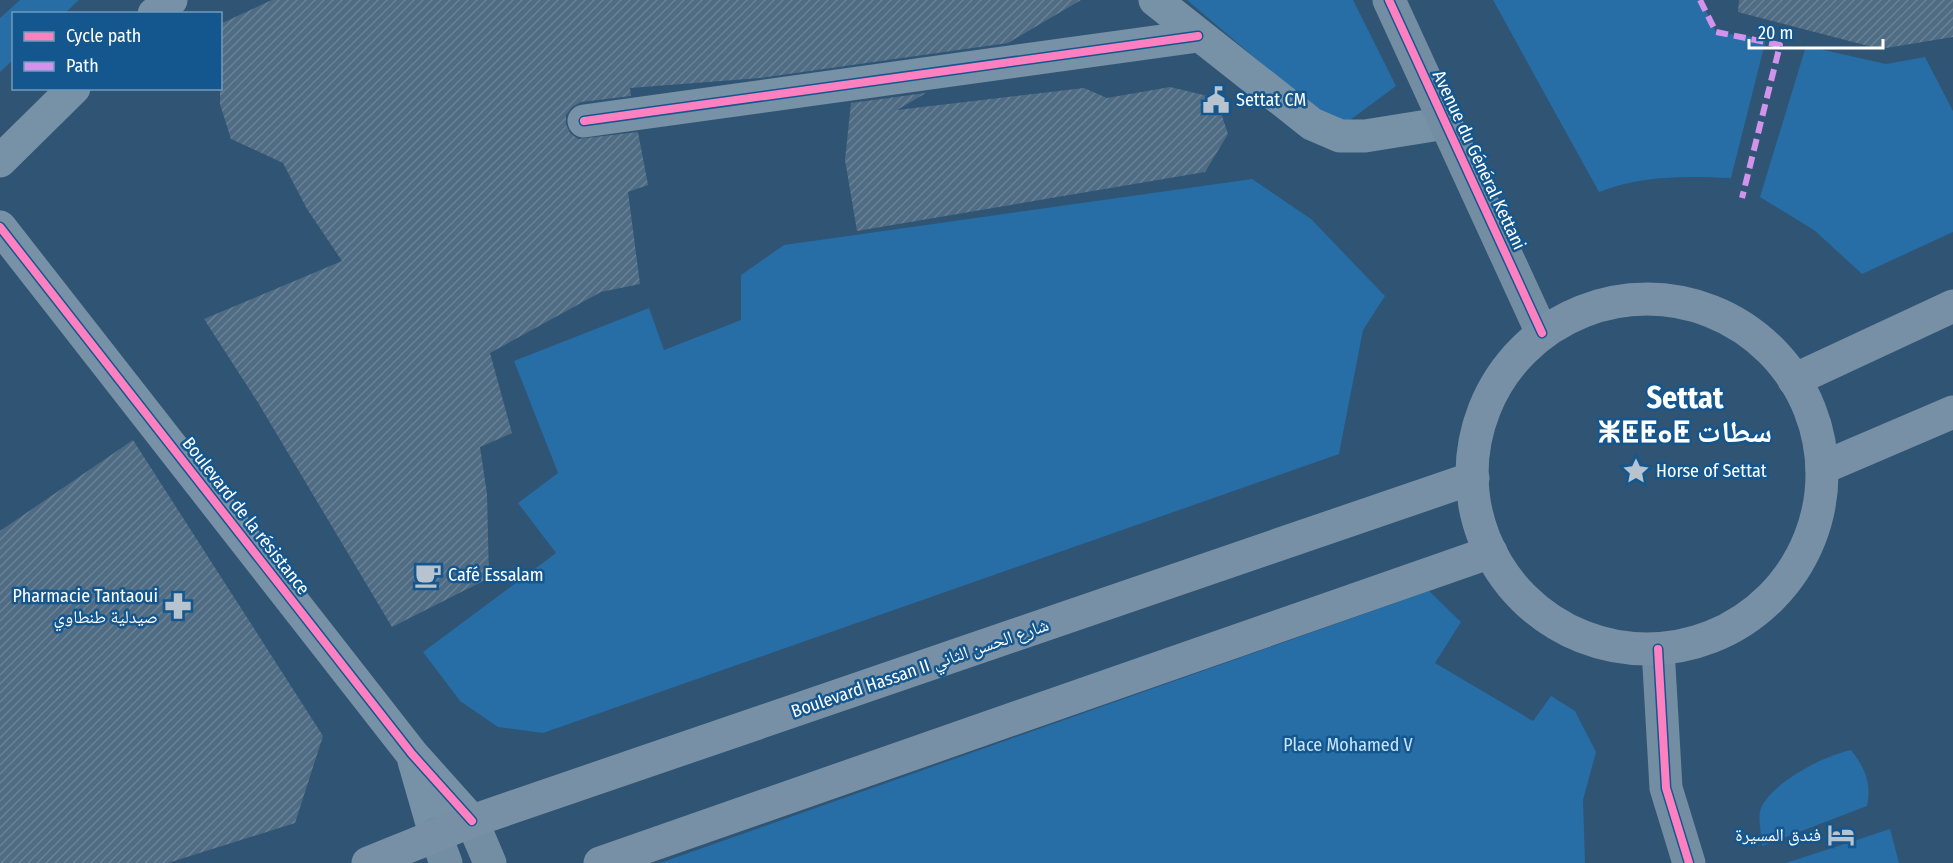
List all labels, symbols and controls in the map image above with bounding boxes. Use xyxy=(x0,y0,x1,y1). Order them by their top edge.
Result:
legend xyxy=(12,12,222,90)
scale bar xyxy=(1749,12,1882,50)
text: 20 m xyxy=(1758,22,1793,44)
text: Cycle path xyxy=(66,25,141,47)
text: Path xyxy=(66,55,99,77)
street label: Avenue du Général Kettani xyxy=(1428,67,1530,253)
public building icon: Settat CM xyxy=(1201,85,1231,115)
place label: Settat CM xyxy=(1236,89,1306,111)
district label: Settat ⵥⵟⵟⴰⵟ سطات xyxy=(1598,380,1772,450)
street label: Boulevard de la résistance xyxy=(178,433,314,599)
place icon: Horse of Settat xyxy=(1621,456,1651,486)
place label: Horse of Settat xyxy=(1656,460,1767,482)
cafe icon: Café Essalam xyxy=(413,560,443,590)
place label: Café Essalam xyxy=(448,564,544,586)
place label: Pharmacie Tantaoui صيدلية طنطاوي xyxy=(13,585,158,632)
pharmacy icon: Pharmacie Tantaoui صيدلية طنطاوي xyxy=(163,591,193,621)
street label: Boulevard Hassan II شارع الحسن الثاني xyxy=(788,613,1053,726)
park label: Place Mohamed V xyxy=(1283,734,1414,756)
hotel icon: فندق المسيرة xyxy=(1826,820,1856,850)
place label: فندق المسيرة xyxy=(1735,824,1821,846)

